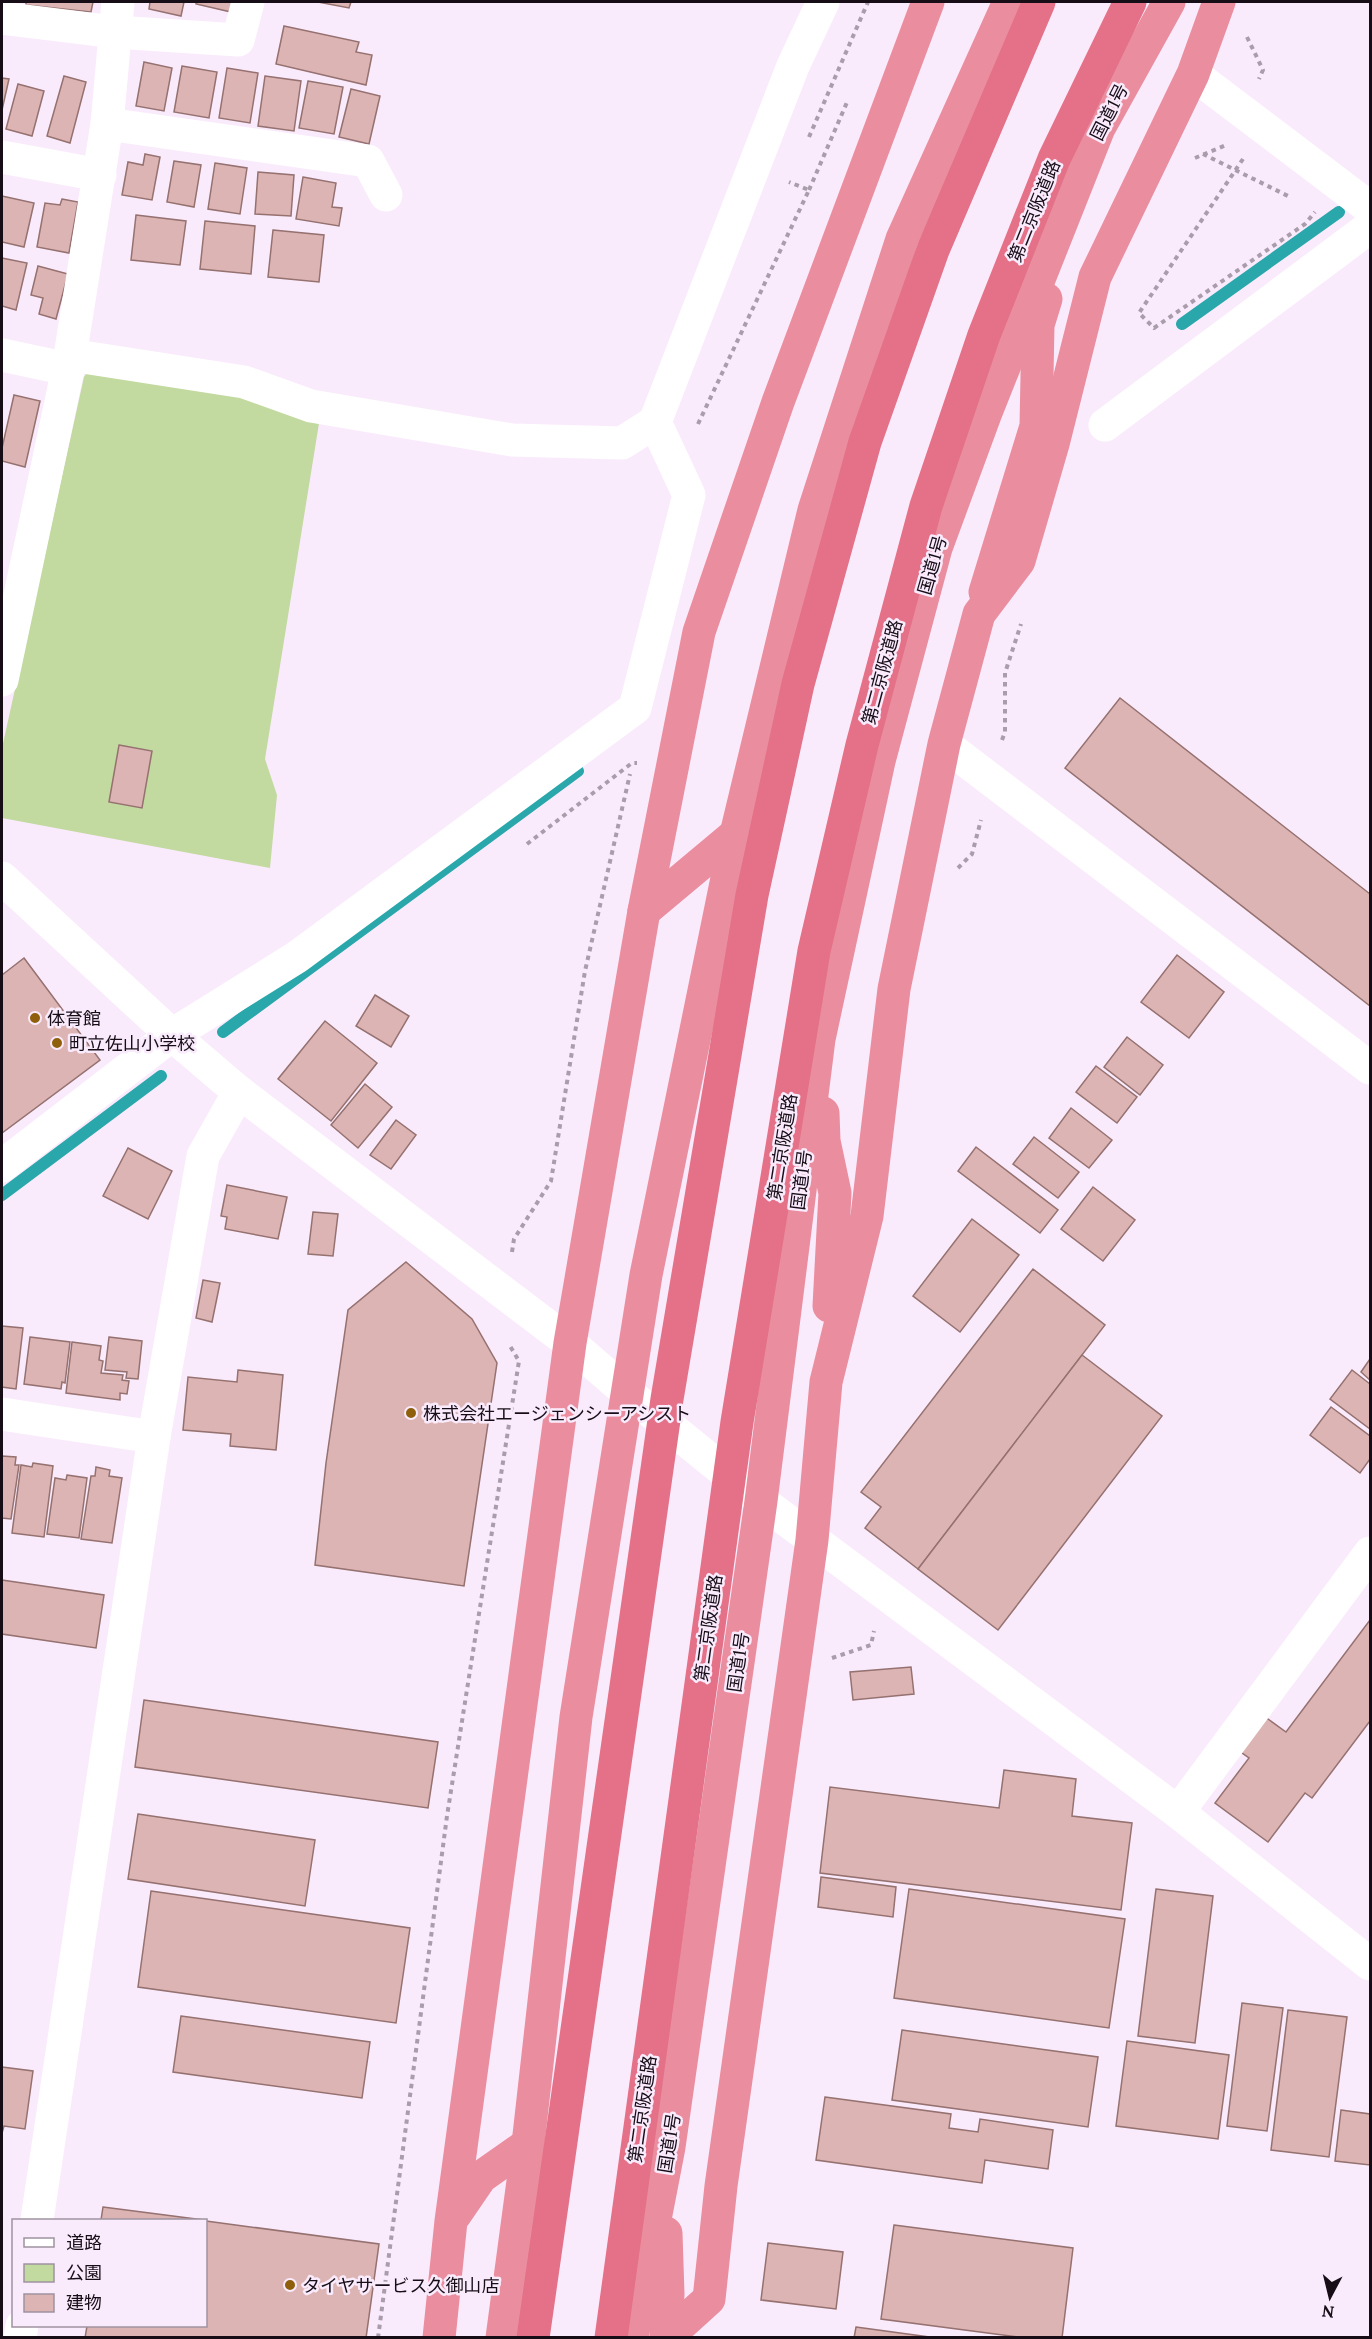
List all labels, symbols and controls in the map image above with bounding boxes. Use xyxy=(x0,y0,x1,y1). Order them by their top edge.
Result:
street label: 国道1号 xyxy=(1085,80,1133,144)
street label: 第二京阪道路 xyxy=(1003,157,1065,265)
street label: 国道1号 xyxy=(913,533,951,597)
street label: 第二京阪道路 xyxy=(857,617,907,727)
place label: 体育館 xyxy=(47,1007,101,1030)
marker: 体育館 xyxy=(28,1011,42,1025)
place label: 町立佐山小学校 xyxy=(69,1032,195,1055)
marker: 町立佐山小学校 xyxy=(50,1036,64,1050)
street label: 第二京阪道路 xyxy=(762,1092,802,1202)
street label: 国道1号 xyxy=(786,1149,816,1211)
place label: 株式会社エージェンシーアシスト xyxy=(423,1402,691,1425)
marker: 株式会社エージェンシーアシスト xyxy=(404,1406,418,1420)
street label: 第二京阪道路 xyxy=(689,1573,727,1683)
street label: 国道1号 xyxy=(722,1630,754,1694)
street label: 第二京阪道路 xyxy=(623,2054,661,2164)
street label: 国道1号 xyxy=(653,2111,685,2175)
legend xyxy=(12,2219,207,2327)
text: 道路 xyxy=(66,2231,102,2254)
text: 公園 xyxy=(66,2261,102,2284)
north arrow xyxy=(1300,2267,1360,2327)
place label: タイヤサービス久御山店 xyxy=(302,2274,499,2297)
marker: タイヤサービス久御山店 xyxy=(283,2278,297,2292)
text: 建物 xyxy=(66,2291,102,2314)
text: N xyxy=(1321,2301,1336,2323)

